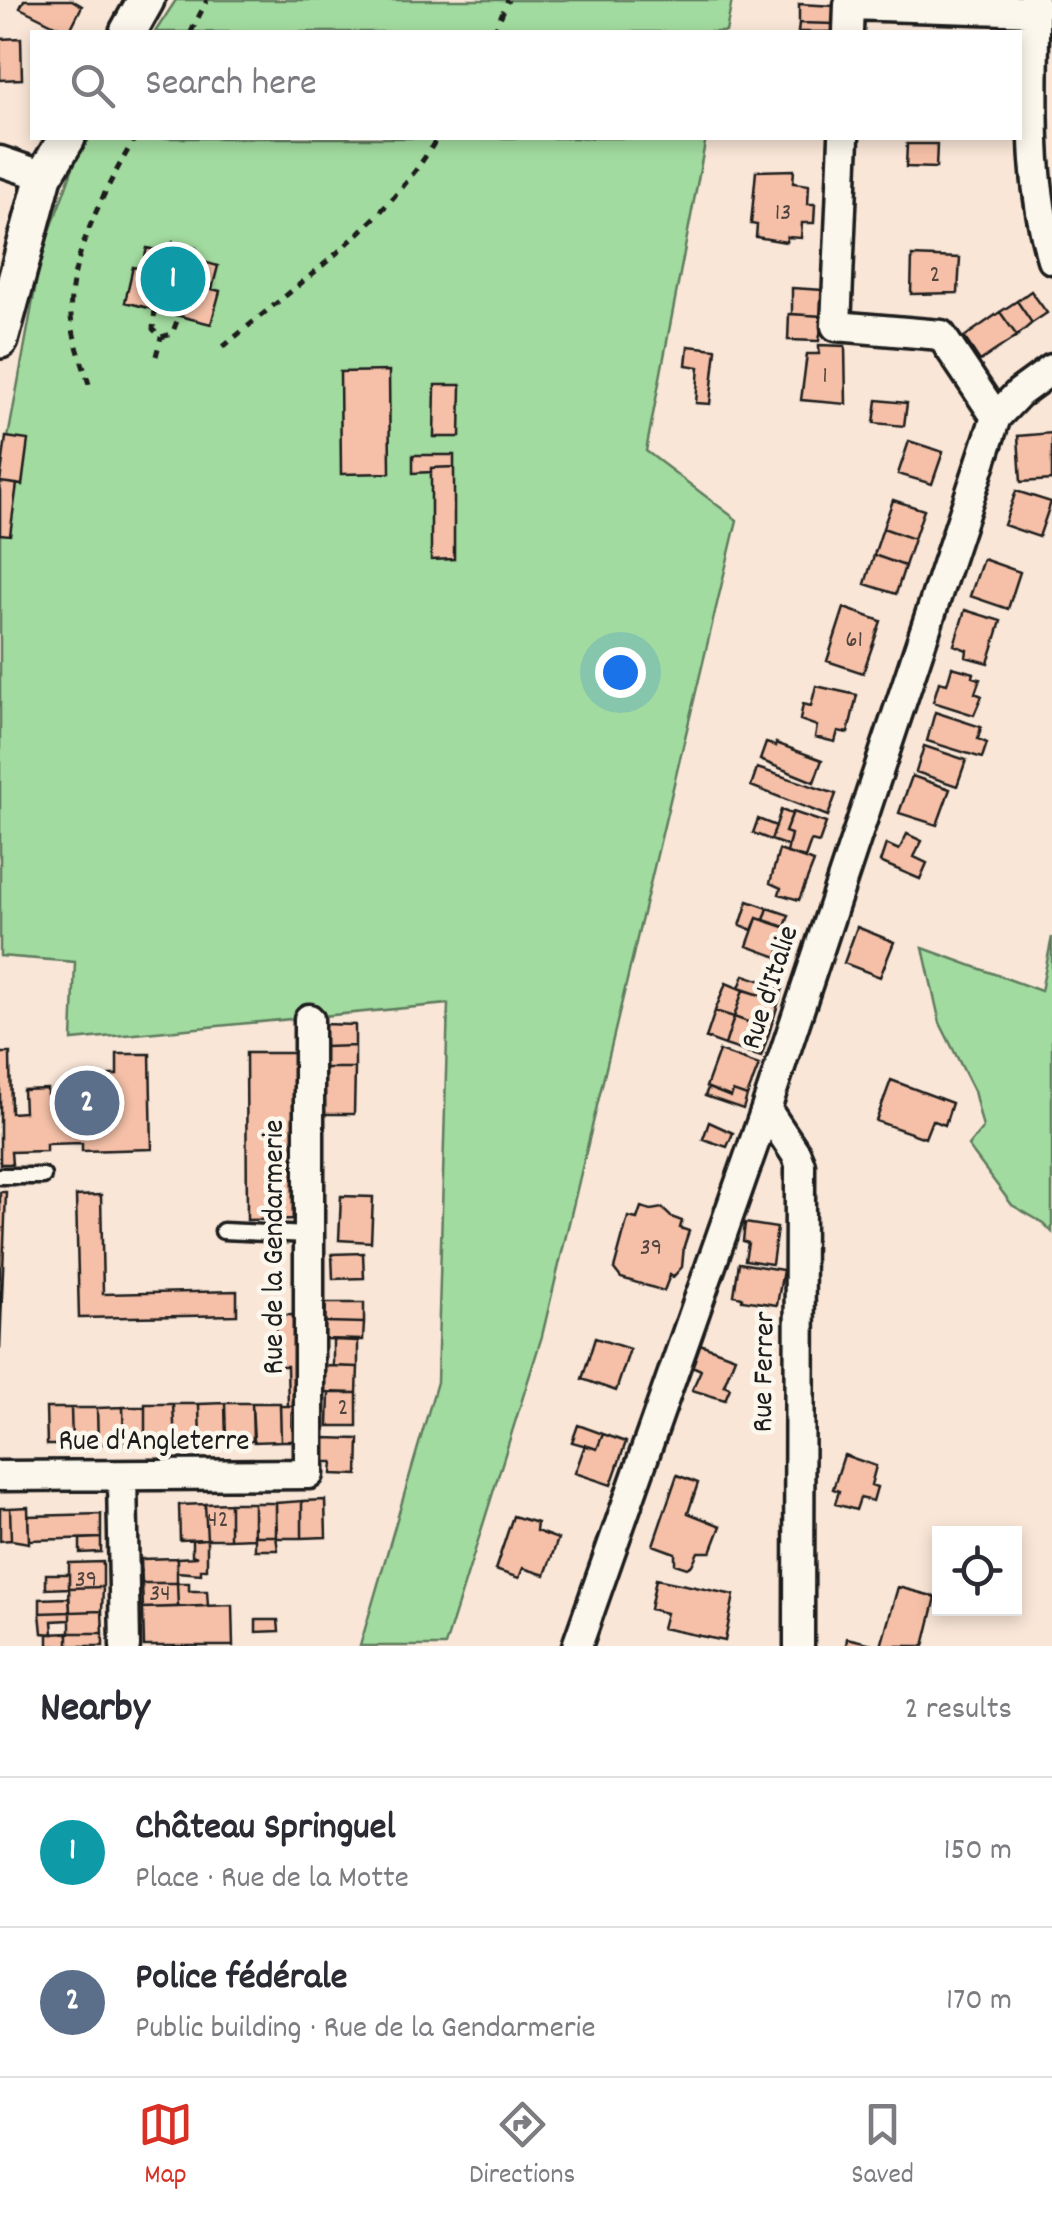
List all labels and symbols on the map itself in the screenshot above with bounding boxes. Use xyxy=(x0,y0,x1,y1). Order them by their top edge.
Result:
house number: 13 xyxy=(775,196,791,232)
pin: 1 xyxy=(140,242,206,316)
house number: 2 xyxy=(930,258,940,294)
house number: 1 xyxy=(822,359,828,395)
house number: 61 xyxy=(845,623,863,659)
your location xyxy=(595,647,646,698)
street label: Rue d'Italie xyxy=(732,921,812,1055)
pin: 2 xyxy=(54,1066,120,1140)
street label: Rue de la Gendarmerie xyxy=(255,1120,298,1374)
house number: 39 xyxy=(640,1231,662,1267)
street label: Rue Ferrer xyxy=(743,1311,789,1433)
house number: 2 xyxy=(338,1391,348,1427)
house number: 1 xyxy=(288,1405,294,1441)
street label: Rue d'Angleterre xyxy=(58,1422,250,1465)
house number: 42 xyxy=(207,1503,229,1539)
house number: 39 xyxy=(75,1563,97,1599)
house number: 34 xyxy=(149,1577,171,1613)

